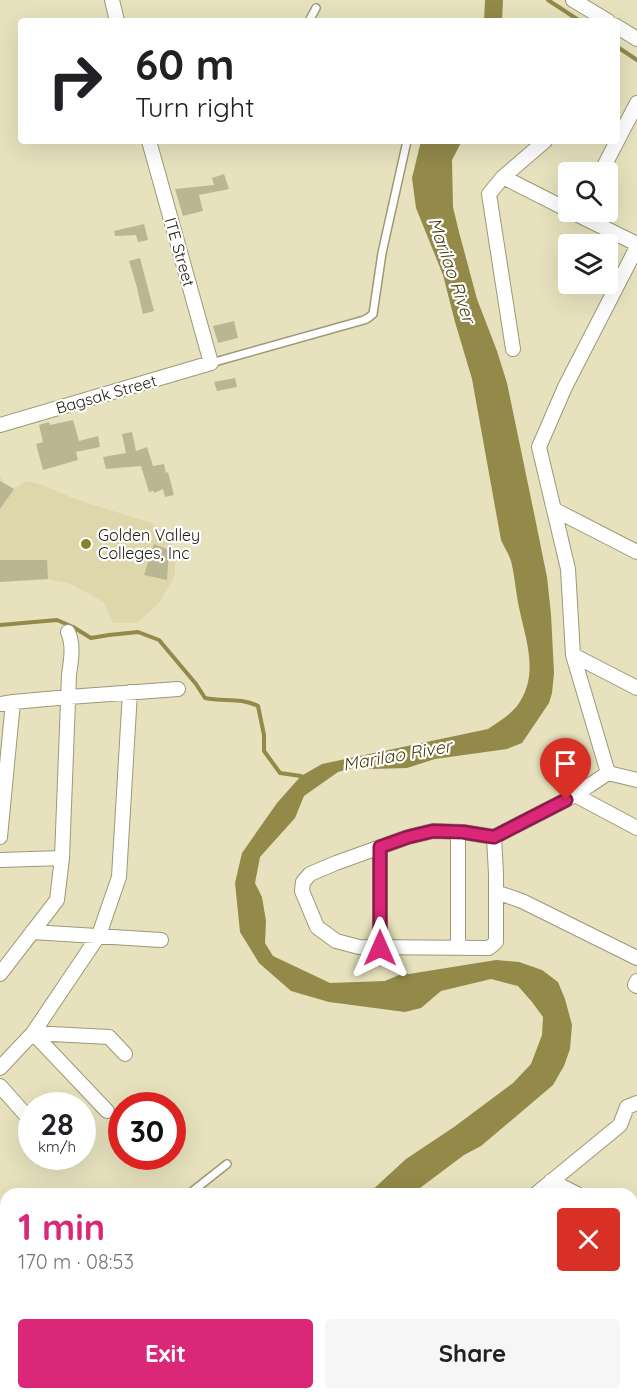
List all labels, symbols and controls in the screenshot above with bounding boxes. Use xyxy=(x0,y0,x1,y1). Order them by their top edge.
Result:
text: 60 m xyxy=(135,38,235,91)
icon: right xyxy=(36,42,114,120)
text: Turn right xyxy=(135,90,254,124)
map controls xyxy=(558,162,618,294)
button: search xyxy=(558,162,618,222)
water label: Marilao River xyxy=(423,214,481,328)
street label: ITE Street xyxy=(161,215,199,289)
button: layers xyxy=(558,234,618,294)
street label: Bagsak Street xyxy=(53,370,159,418)
place label: Golden Valley Colleges, Inc xyxy=(98,525,200,563)
marker: Golden Valley Colleges, Inc xyxy=(79,537,93,551)
water label: Marilao River xyxy=(341,734,455,776)
pin xyxy=(540,738,591,800)
icon: arrive xyxy=(549,747,582,780)
position arrow xyxy=(348,916,412,980)
speed limit sign: 30 xyxy=(108,1092,186,1170)
text: 28 xyxy=(40,1105,74,1143)
text: km/h xyxy=(38,1137,76,1156)
text: 1 min xyxy=(18,1204,105,1249)
button: close xyxy=(557,1208,620,1271)
text: 170 m · 08:53 xyxy=(18,1249,134,1274)
button: Exit xyxy=(18,1319,313,1388)
button: Share xyxy=(325,1319,620,1388)

